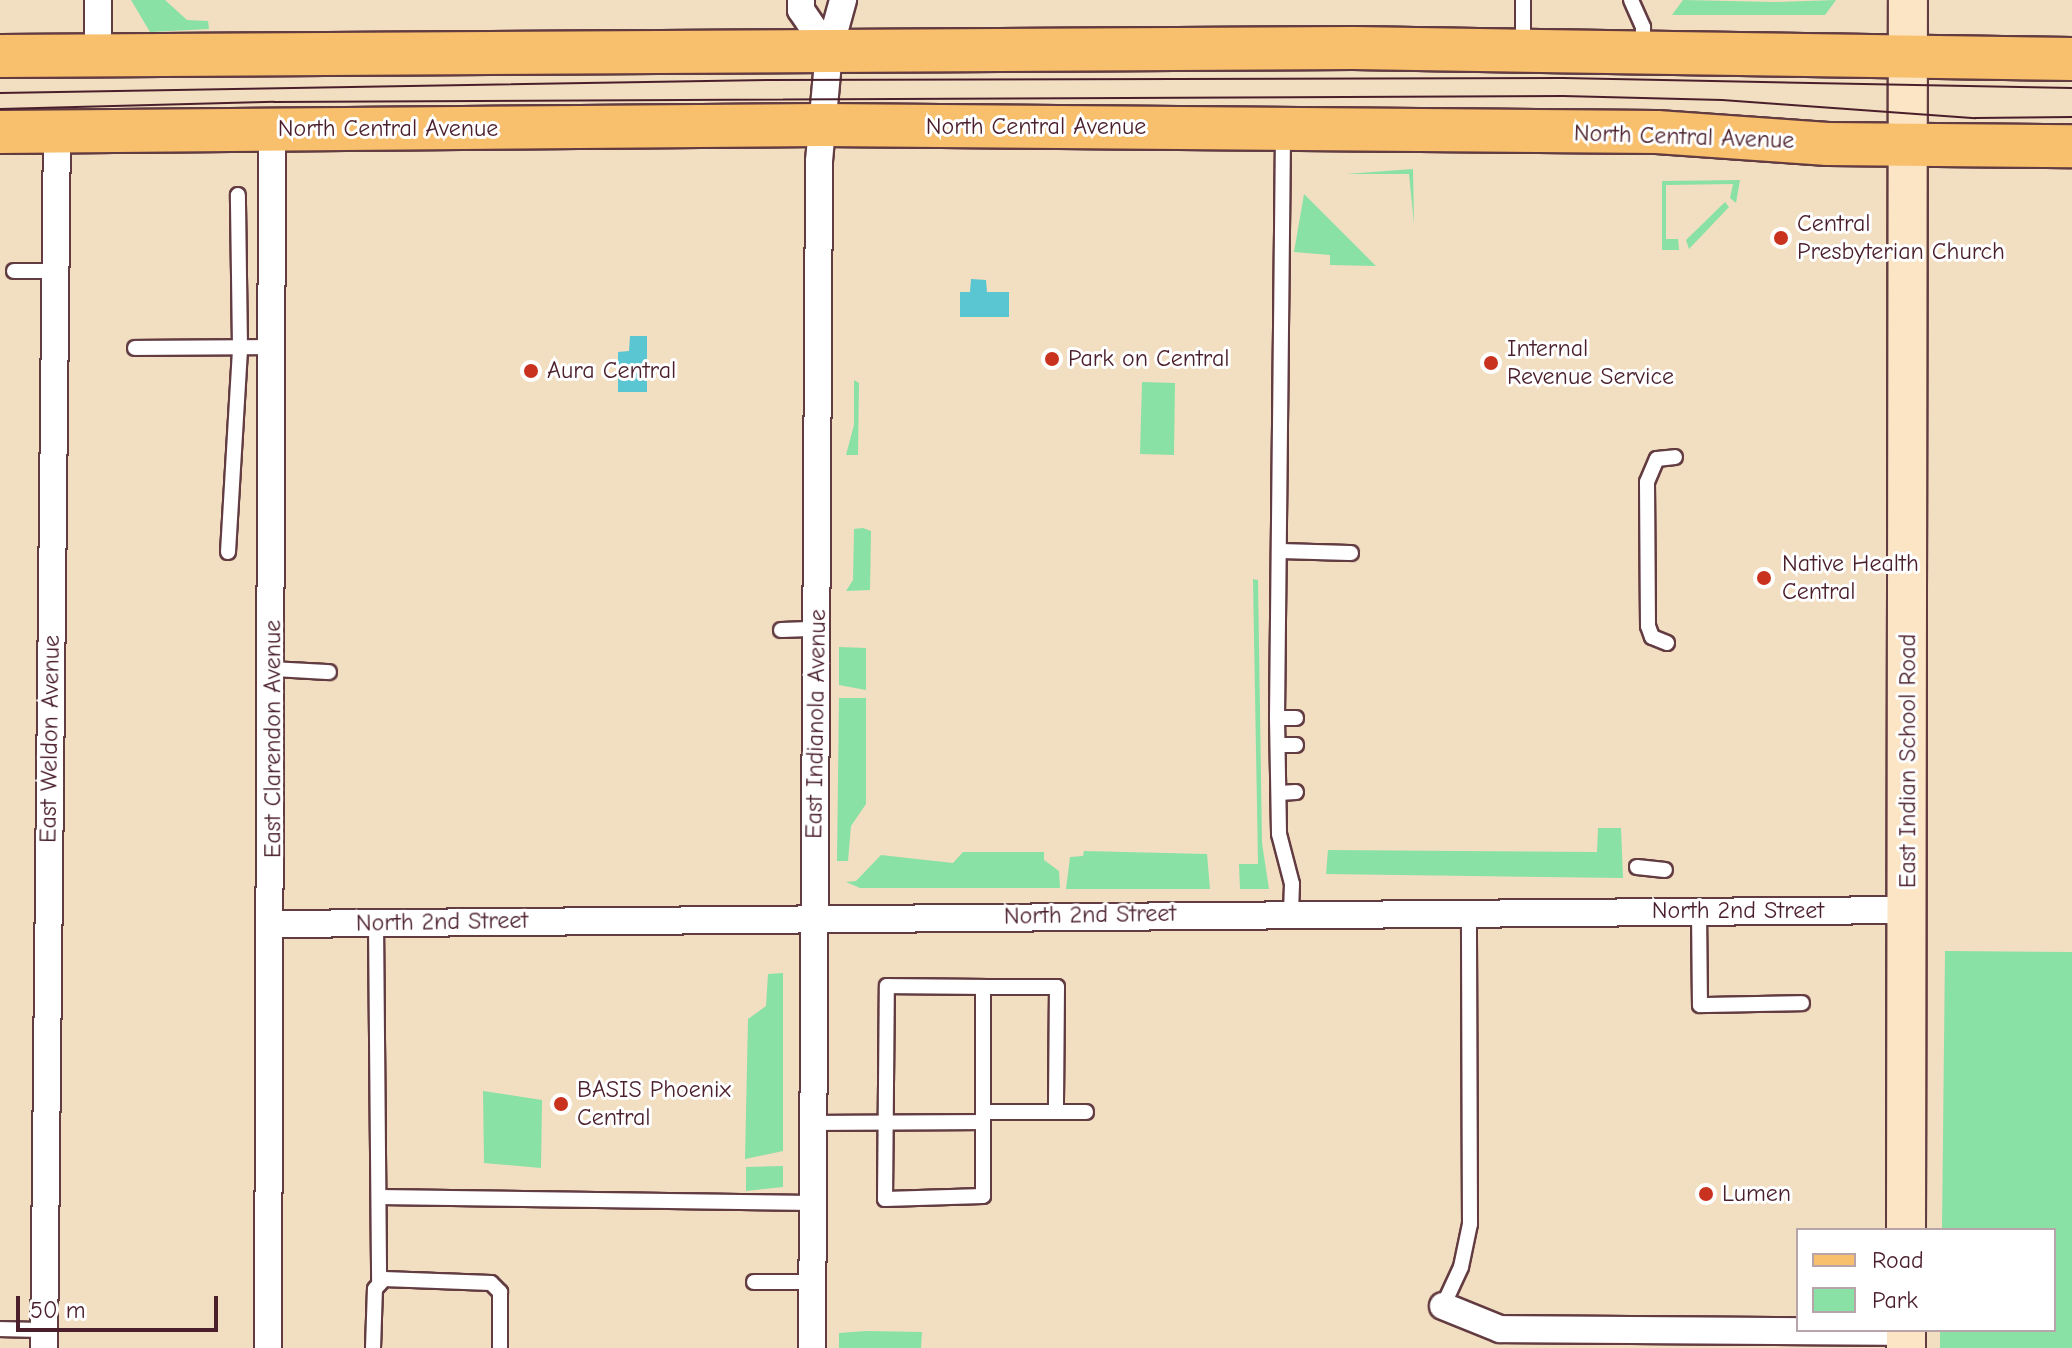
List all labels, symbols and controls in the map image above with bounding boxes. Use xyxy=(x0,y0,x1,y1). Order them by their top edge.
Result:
street label: North Central Avenue xyxy=(926,113,1146,141)
street label: North Central Avenue xyxy=(278,115,498,143)
street label: North Central Avenue xyxy=(1573,119,1795,155)
place label: Central Presbyterian Church xyxy=(1797,210,2005,266)
marker: Central Presbyterian Church xyxy=(1772,229,1790,247)
place label: Internal Revenue Service xyxy=(1507,335,1674,391)
place label: Park on Central xyxy=(1068,345,1230,373)
marker: Park on Central xyxy=(1043,350,1061,368)
marker: Internal Revenue Service xyxy=(1482,354,1500,372)
place label: Aura Central xyxy=(547,357,676,385)
marker: Aura Central xyxy=(522,362,540,380)
place label: Native Health Central xyxy=(1782,550,1919,606)
marker: Native Health Central xyxy=(1753,567,1775,589)
street label: East Indianola Avenue xyxy=(800,609,832,839)
street label: East Clarendon Avenue xyxy=(259,620,287,858)
street label: East Indian School Road xyxy=(1894,634,1922,888)
street label: East Weldon Avenue xyxy=(34,635,66,843)
street label: North 2nd Street xyxy=(1652,897,1824,925)
street label: North 2nd Street xyxy=(1004,899,1176,931)
street label: North 2nd Street xyxy=(356,906,528,938)
place label: BASIS Phoenix Central xyxy=(577,1076,731,1132)
marker: BASIS Phoenix Central xyxy=(552,1095,570,1113)
place label: Lumen xyxy=(1722,1180,1791,1208)
marker: Lumen xyxy=(1697,1185,1715,1203)
legend xyxy=(1796,1228,2056,1332)
text: Road xyxy=(1872,1246,1924,1274)
scale bar xyxy=(20,1280,222,1330)
text: Park xyxy=(1872,1286,1918,1314)
text: 50 m xyxy=(30,1296,86,1324)

